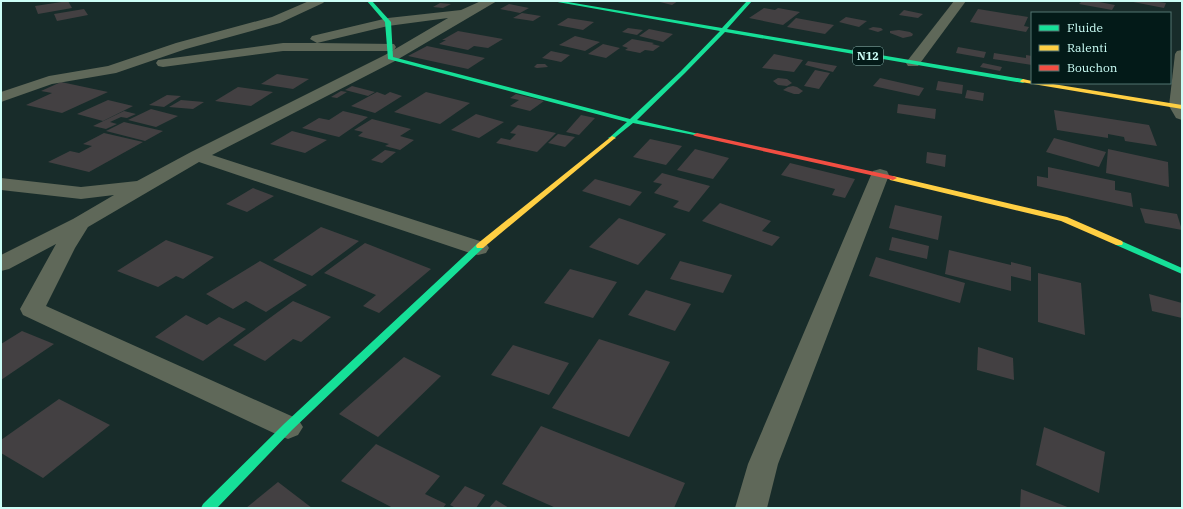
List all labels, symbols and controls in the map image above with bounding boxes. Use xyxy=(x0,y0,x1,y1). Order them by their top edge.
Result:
legend xyxy=(1031,12,1171,84)
text: Fluide xyxy=(1067,20,1103,35)
text: Ralenti xyxy=(1067,40,1108,55)
road number: N12 xyxy=(853,47,883,65)
text: Bouchon xyxy=(1067,60,1118,75)

